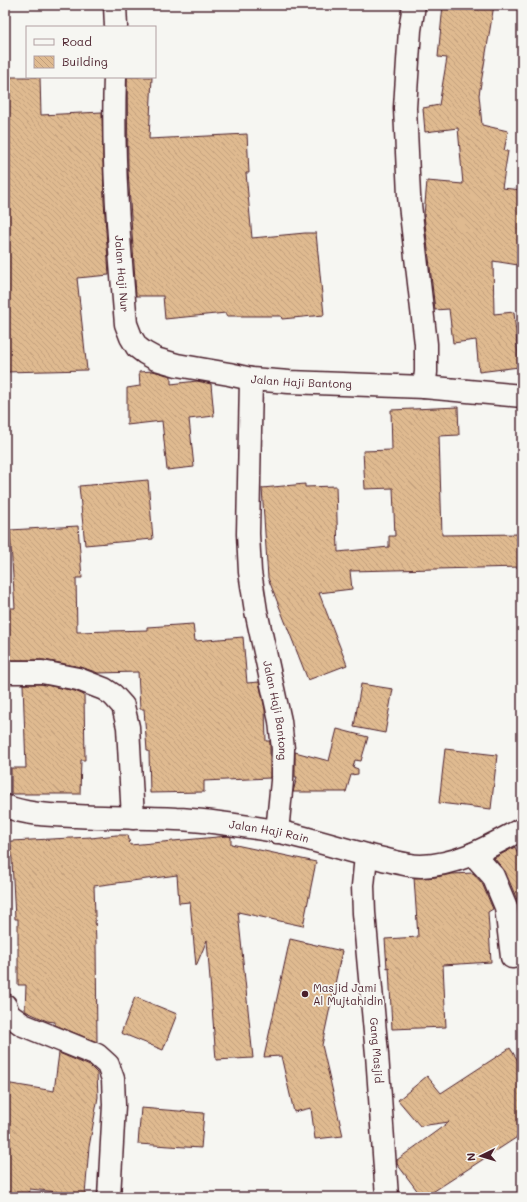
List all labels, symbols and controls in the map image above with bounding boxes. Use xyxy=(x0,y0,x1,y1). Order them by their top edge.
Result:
legend xyxy=(26,26,156,78)
text: Road xyxy=(62,33,92,49)
text: Building xyxy=(62,53,108,69)
street label: Jalan Haji Nur xyxy=(112,235,133,313)
street label: Jalan Haji Bantong xyxy=(250,371,352,391)
street label: Jalan Haji Bantong xyxy=(260,659,291,761)
street label: Jalan Haji Rain xyxy=(228,816,311,846)
place label: Masjid Jami Al Mujtahidin xyxy=(313,980,383,1008)
marker: Masjid Jami Al Mujtahidin xyxy=(300,989,310,999)
street label: Gang Masjid xyxy=(367,1017,387,1084)
north arrow xyxy=(461,1136,501,1176)
text: N xyxy=(463,1152,478,1162)

